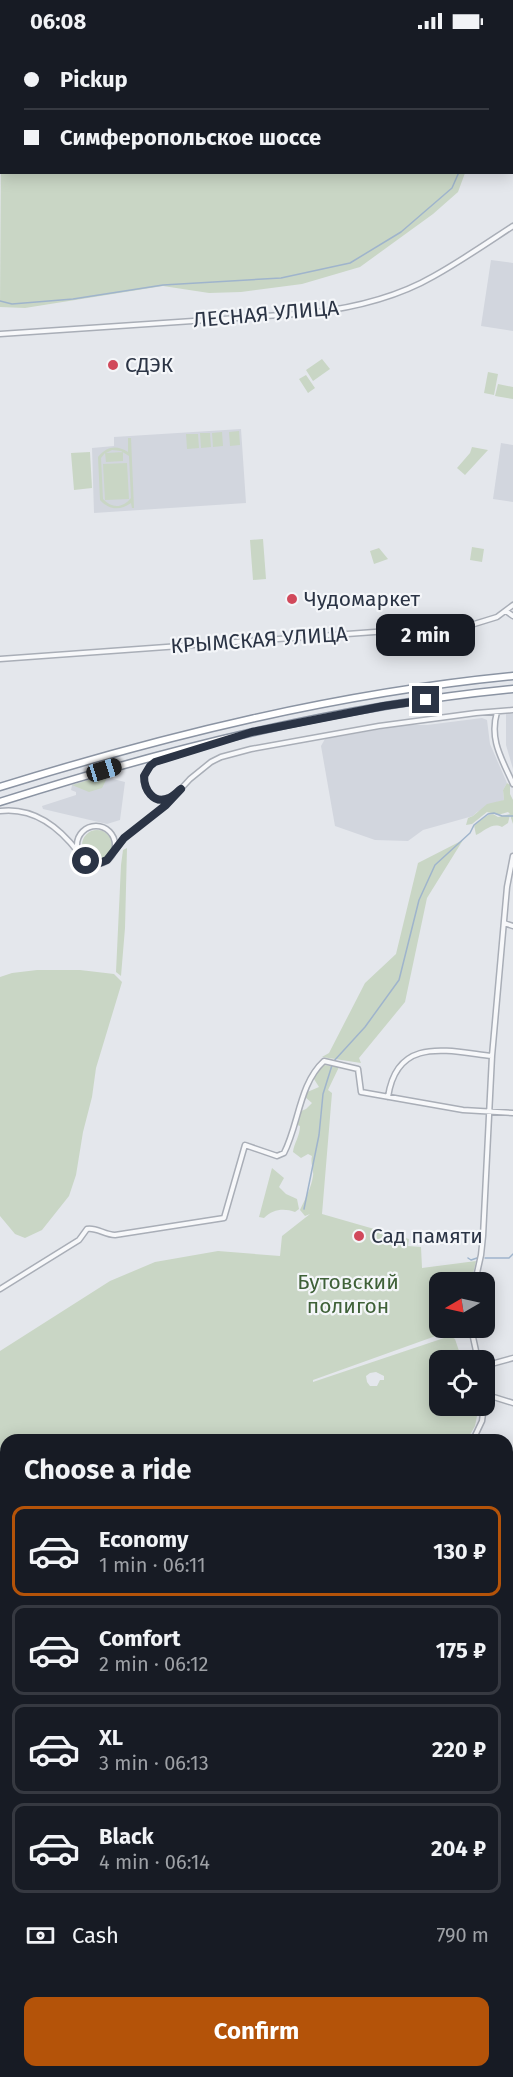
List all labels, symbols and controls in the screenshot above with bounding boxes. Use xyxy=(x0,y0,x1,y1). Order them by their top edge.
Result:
text: 06:08 xyxy=(30,8,86,35)
text: Pickup xyxy=(60,66,128,93)
text: Симферопольское шоссе xyxy=(60,124,321,151)
street label: ЛЕСНАЯ УЛИЦА xyxy=(192,295,340,333)
place label: СДЭК xyxy=(125,352,174,378)
marker: СДЭК xyxy=(106,358,120,372)
place label: Чудомаркет xyxy=(304,586,421,612)
marker: Чудомаркет xyxy=(285,592,299,606)
callout: 2 min xyxy=(376,613,476,655)
street label: КРЫМСКАЯ УЛИЦА xyxy=(170,621,348,659)
text: 2 min xyxy=(401,623,450,647)
route end xyxy=(412,686,439,713)
car xyxy=(84,756,124,784)
route start xyxy=(72,847,99,874)
place label: Сад памяти xyxy=(371,1223,483,1249)
marker: Сад памяти xyxy=(352,1229,366,1243)
park label: Бутовский полигон xyxy=(297,1269,399,1319)
north arrow xyxy=(429,1272,495,1338)
map controls xyxy=(429,1272,495,1416)
button: locate xyxy=(429,1350,495,1416)
text: Choose a ride xyxy=(24,1454,191,1486)
icon: car xyxy=(27,1524,81,1578)
text: Economy xyxy=(99,1526,188,1553)
text: 130 ₽ xyxy=(433,1538,486,1565)
text: 1 min · 06:11 xyxy=(99,1553,206,1577)
icon: car xyxy=(27,1623,81,1677)
text: Comfort xyxy=(99,1625,180,1652)
text: 175 ₽ xyxy=(436,1637,486,1664)
text: 2 min · 06:12 xyxy=(99,1652,208,1676)
icon: car xyxy=(27,1722,81,1776)
text: XL xyxy=(99,1724,123,1751)
text: 220 ₽ xyxy=(432,1736,486,1763)
text: 3 min · 06:13 xyxy=(99,1751,209,1775)
icon: car xyxy=(27,1821,81,1875)
text: Black xyxy=(99,1823,154,1850)
text: 204 ₽ xyxy=(431,1835,486,1862)
text: 4 min · 06:14 xyxy=(99,1850,210,1874)
icon: cash xyxy=(24,1919,57,1952)
text: Cash xyxy=(72,1922,119,1949)
text: 790 m xyxy=(436,1923,489,1947)
button: Confirm xyxy=(24,1997,489,2066)

